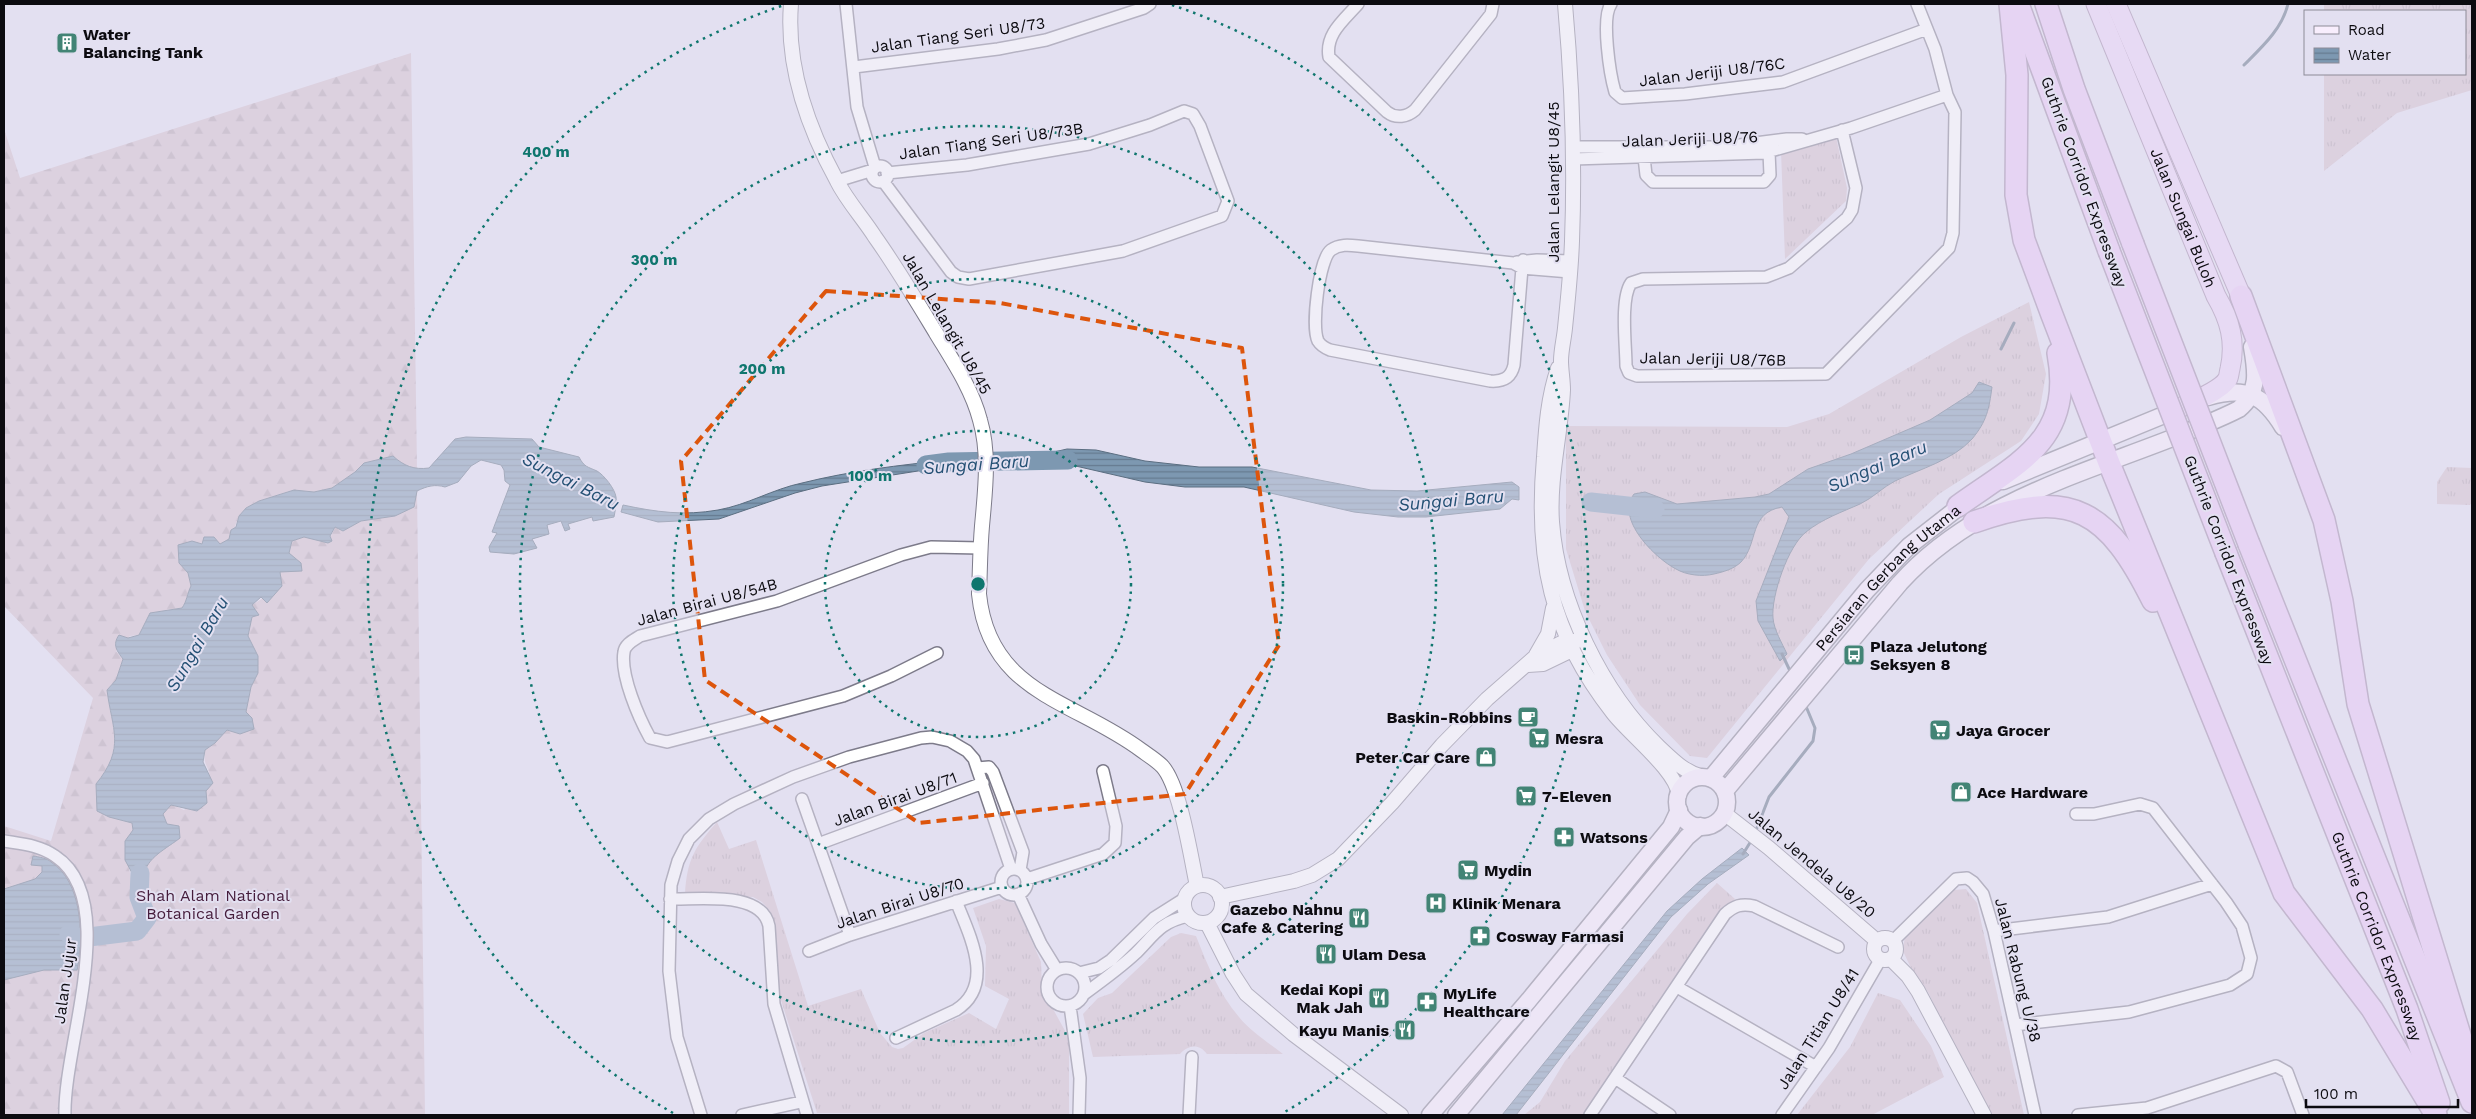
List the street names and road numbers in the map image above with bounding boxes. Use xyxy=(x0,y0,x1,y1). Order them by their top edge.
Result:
street label: Jalan Tiang Seri U8/73 xyxy=(870,13,1046,57)
street label: Jalan Jeriji U8/76C xyxy=(1638,54,1786,90)
street label: Guthrie Corridor Expressway xyxy=(2037,74,2131,291)
street label: Jalan Lelangit U8/45 xyxy=(1544,101,1563,263)
street label: Jalan Tiang Seri U8/73B xyxy=(898,119,1084,163)
street label: Jalan Jeriji U8/76 xyxy=(1622,127,1758,151)
street label: Jalan Sungai Buloh xyxy=(2147,145,2221,290)
street label: Jalan Lelangit U8/45 xyxy=(898,248,996,398)
street label: Jalan Jeriji U8/76B xyxy=(1640,348,1786,370)
street label: Guthrie Corridor Expressway xyxy=(2180,452,2278,668)
street label: Persiaran Gerbang Utama xyxy=(1811,500,1964,655)
street label: Jalan Birai U8/54B xyxy=(635,574,779,630)
street label: Jalan Birai U8/71 xyxy=(831,768,959,830)
street label: Jalan Jendela U8/20 xyxy=(1744,804,1880,922)
street label: Guthrie Corridor Expressway xyxy=(2328,829,2427,1044)
street label: Jalan Birai U8/70 xyxy=(833,873,967,933)
street label: Jalan Rabung U/38 xyxy=(1991,896,2045,1044)
street label: Jalan Jujur xyxy=(50,937,80,1025)
street label: Jalan Titian U8/41 xyxy=(1773,965,1863,1093)

